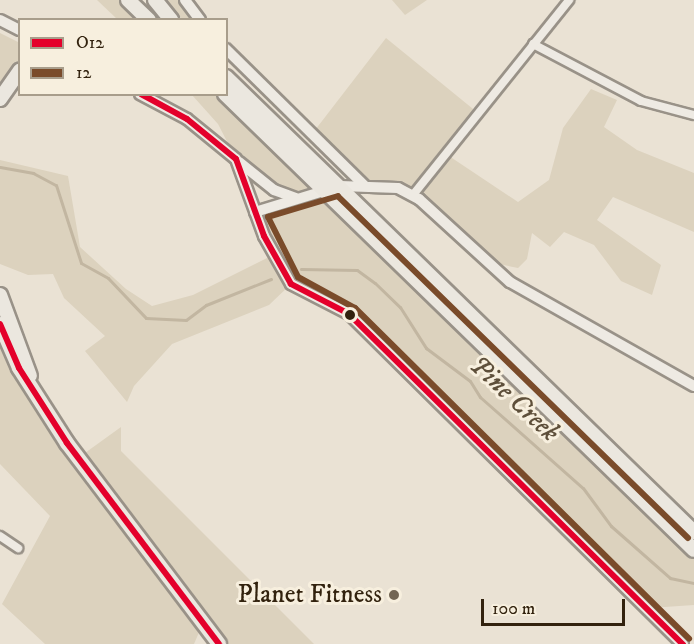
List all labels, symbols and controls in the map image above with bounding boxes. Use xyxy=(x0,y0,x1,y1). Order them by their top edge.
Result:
legend xyxy=(18,18,228,96)
text: O12 xyxy=(76,32,104,54)
text: 12 xyxy=(76,62,91,84)
unlabelled marker xyxy=(344,309,356,321)
water label: Pine Creek xyxy=(462,349,566,449)
place label: Planet Fitness xyxy=(238,579,382,611)
scale bar xyxy=(484,587,628,625)
marker: Planet Fitness xyxy=(387,588,401,602)
text: 100 m xyxy=(492,598,535,620)

